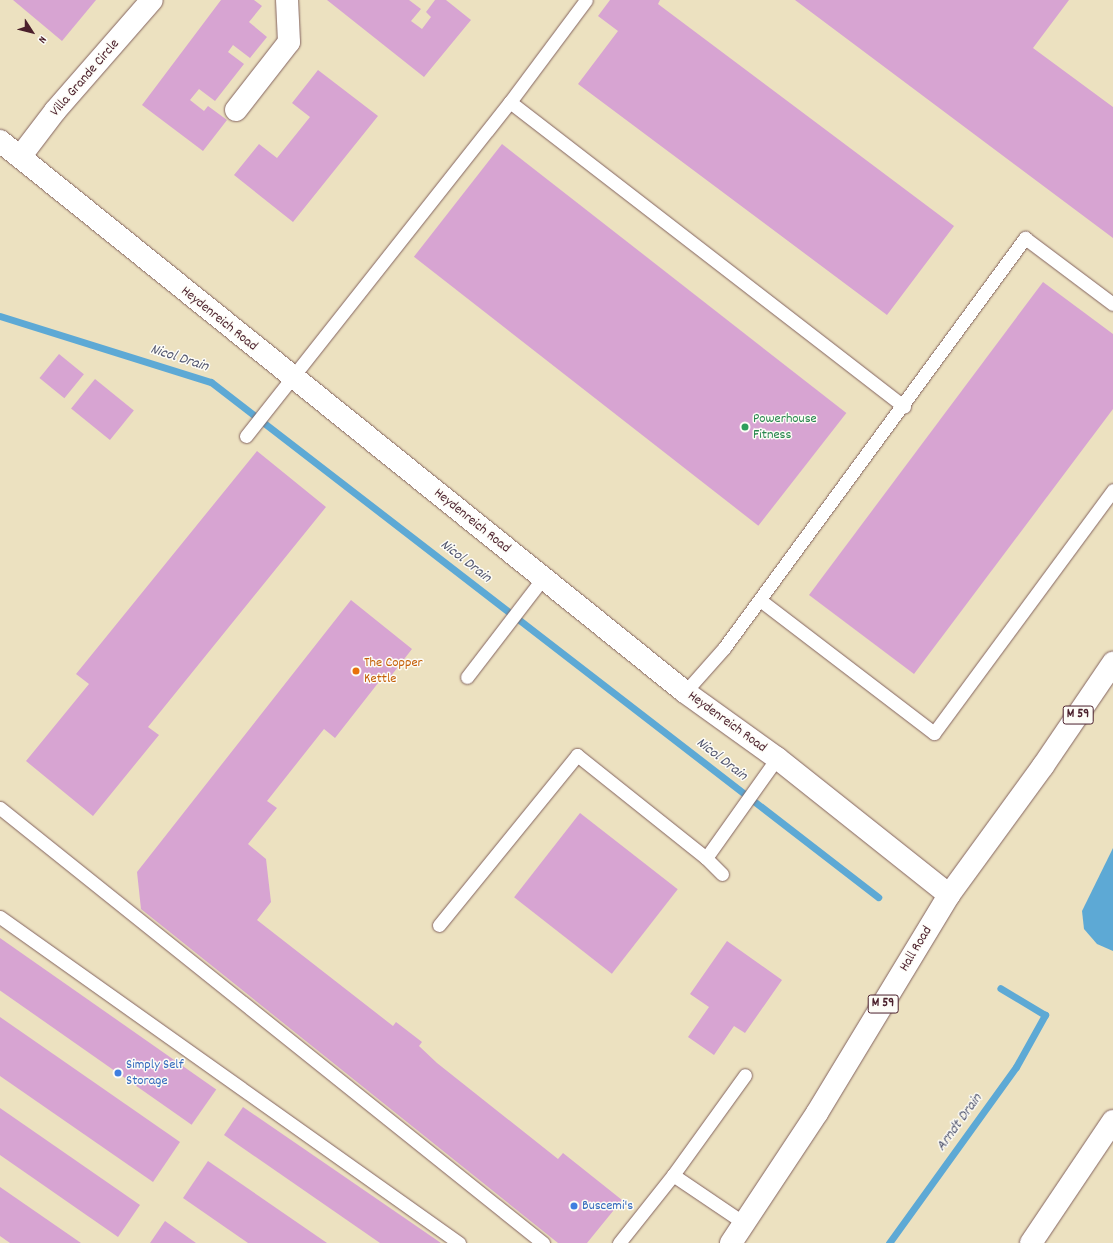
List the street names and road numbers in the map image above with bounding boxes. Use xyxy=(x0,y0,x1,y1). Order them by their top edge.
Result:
street label: Villa Grande Circle xyxy=(47,36,123,120)
street label: Heydenreich Road xyxy=(177,283,261,355)
street label: Heydenreich Road xyxy=(430,485,514,557)
street label: Heydenreich Road xyxy=(684,688,770,756)
road number: M 59 xyxy=(1062,704,1094,726)
street label: Hall Road xyxy=(896,923,936,975)
road number: M 59 xyxy=(867,993,899,1015)

